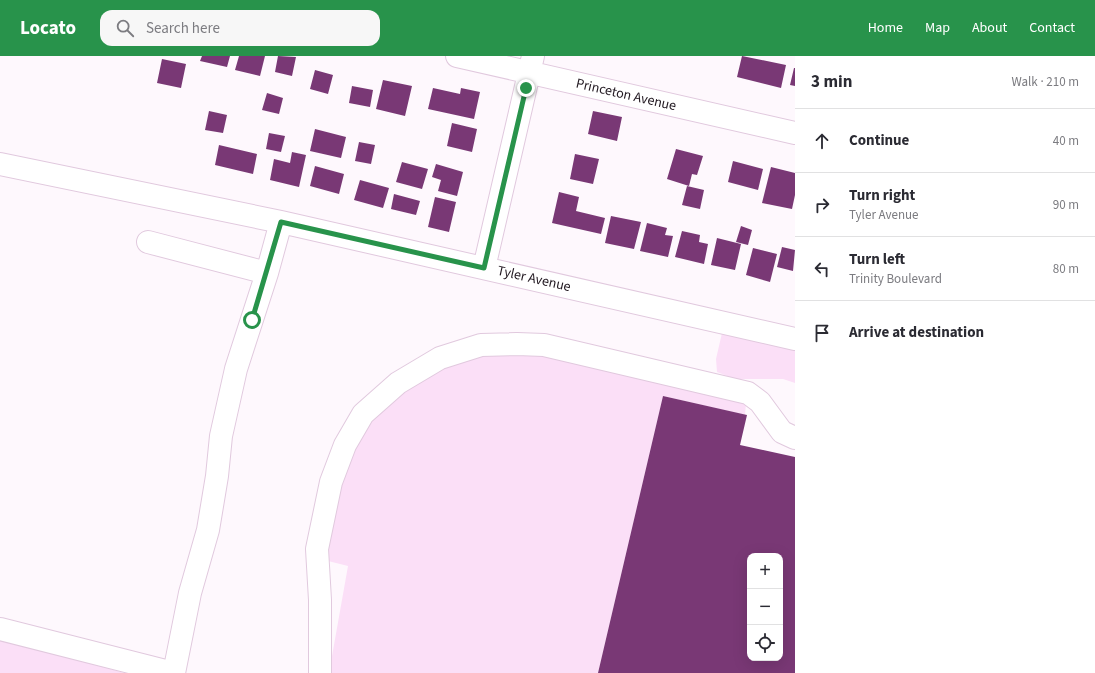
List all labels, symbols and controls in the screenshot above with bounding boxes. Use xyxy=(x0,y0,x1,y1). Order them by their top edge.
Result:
search box xyxy=(100,10,380,46)
text: Locato xyxy=(20,15,76,42)
icon: search xyxy=(114,17,136,39)
text: Search here xyxy=(146,18,220,39)
text: Home xyxy=(868,18,903,38)
text: Map xyxy=(925,18,950,38)
text: About xyxy=(972,18,1007,38)
text: Contact xyxy=(1029,18,1075,38)
text: 3 min xyxy=(811,70,852,94)
text: Walk · 210 m xyxy=(1011,73,1079,91)
street label: Princeton Avenue xyxy=(574,74,678,116)
route end xyxy=(517,79,535,97)
icon: ahead xyxy=(811,130,833,152)
text: Continue xyxy=(849,130,909,151)
text: 40 m xyxy=(1053,132,1079,150)
text: Turn right xyxy=(849,185,915,206)
icon: right xyxy=(811,194,833,216)
text: 90 m xyxy=(1053,196,1079,214)
text: Tyler Avenue xyxy=(849,206,919,224)
text: Turn left xyxy=(849,249,905,270)
icon: left xyxy=(811,258,833,280)
text: 80 m xyxy=(1053,260,1079,278)
street label: Tyler Avenue xyxy=(495,261,573,297)
text: Trinity Boulevard xyxy=(849,270,942,288)
route start xyxy=(243,311,261,329)
icon: arrive xyxy=(811,322,833,344)
text: Arrive at destination xyxy=(849,322,984,343)
map controls xyxy=(747,553,783,661)
button: + xyxy=(747,553,783,589)
button: − xyxy=(747,589,783,625)
button: locate xyxy=(747,625,783,661)

